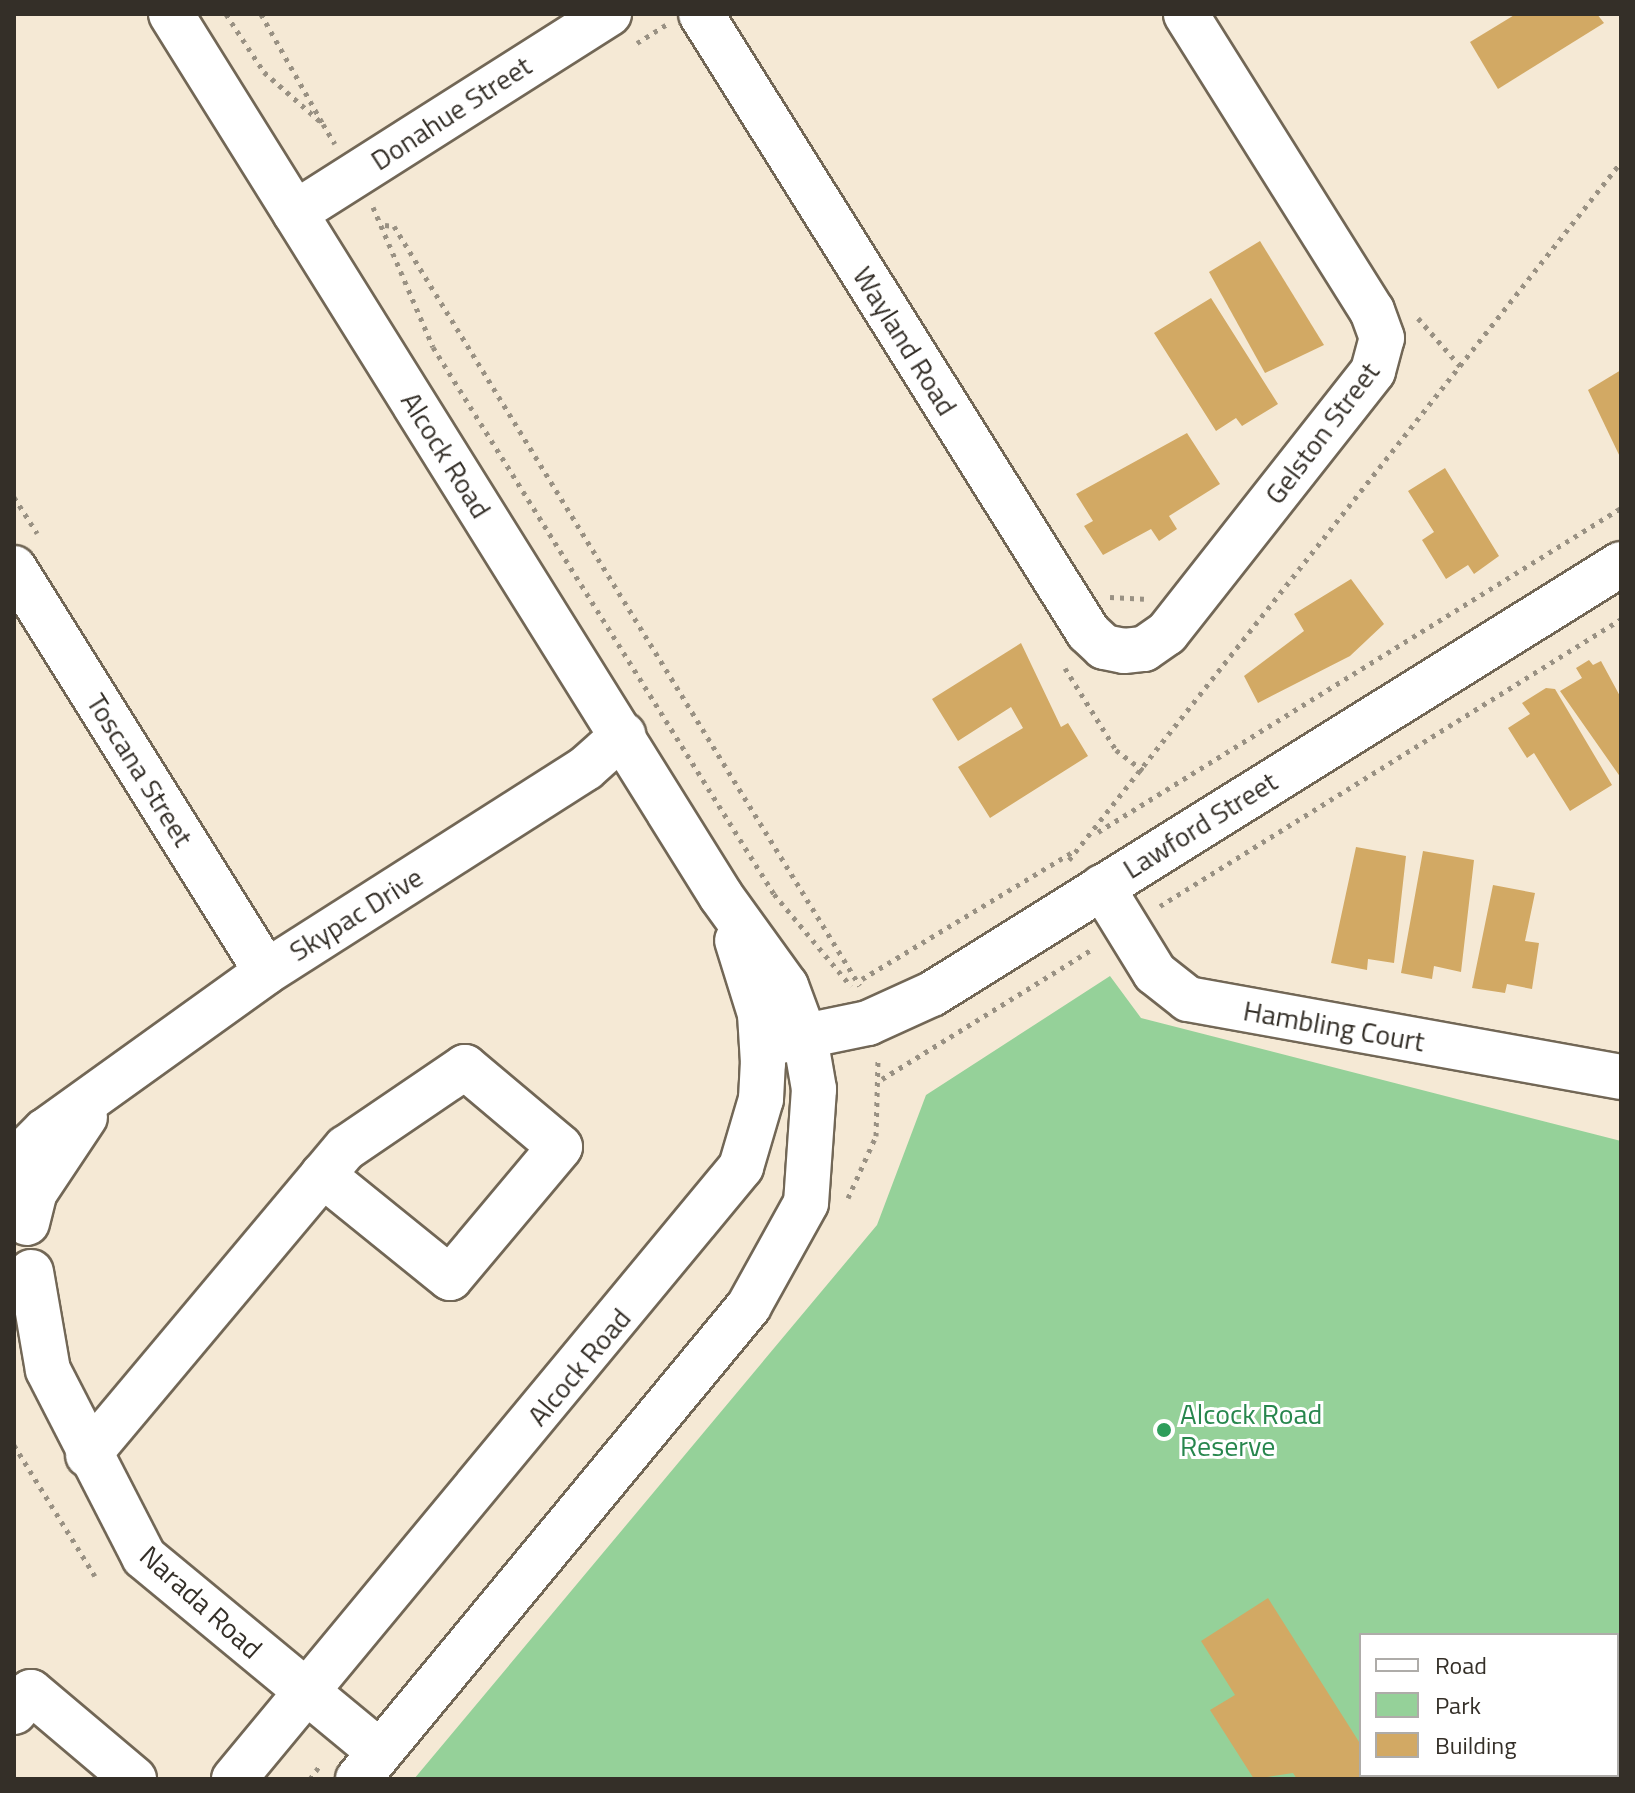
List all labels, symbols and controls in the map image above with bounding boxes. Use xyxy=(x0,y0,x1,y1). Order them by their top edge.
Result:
street label: Donahue Street xyxy=(365,49,537,177)
street label: Wayland Road xyxy=(846,260,964,422)
street label: Gelston Street xyxy=(1258,355,1386,511)
street label: Alcock Road xyxy=(394,386,498,524)
street label: Toscana Street xyxy=(80,687,200,853)
street label: Lawford Street xyxy=(1117,764,1283,886)
street label: Skypac Drive xyxy=(283,860,429,968)
street label: Hambling Court xyxy=(1241,994,1427,1058)
street label: Alcock Road xyxy=(520,1302,638,1432)
place label: Alcock Road Reserve xyxy=(1180,1397,1322,1463)
marker: Alcock Road Reserve xyxy=(1155,1421,1173,1439)
street label: Narada Road xyxy=(133,1539,269,1665)
legend xyxy=(1359,1633,1619,1777)
text: Road xyxy=(1435,1647,1487,1683)
text: Park xyxy=(1435,1687,1481,1723)
text: Building xyxy=(1435,1727,1517,1763)

